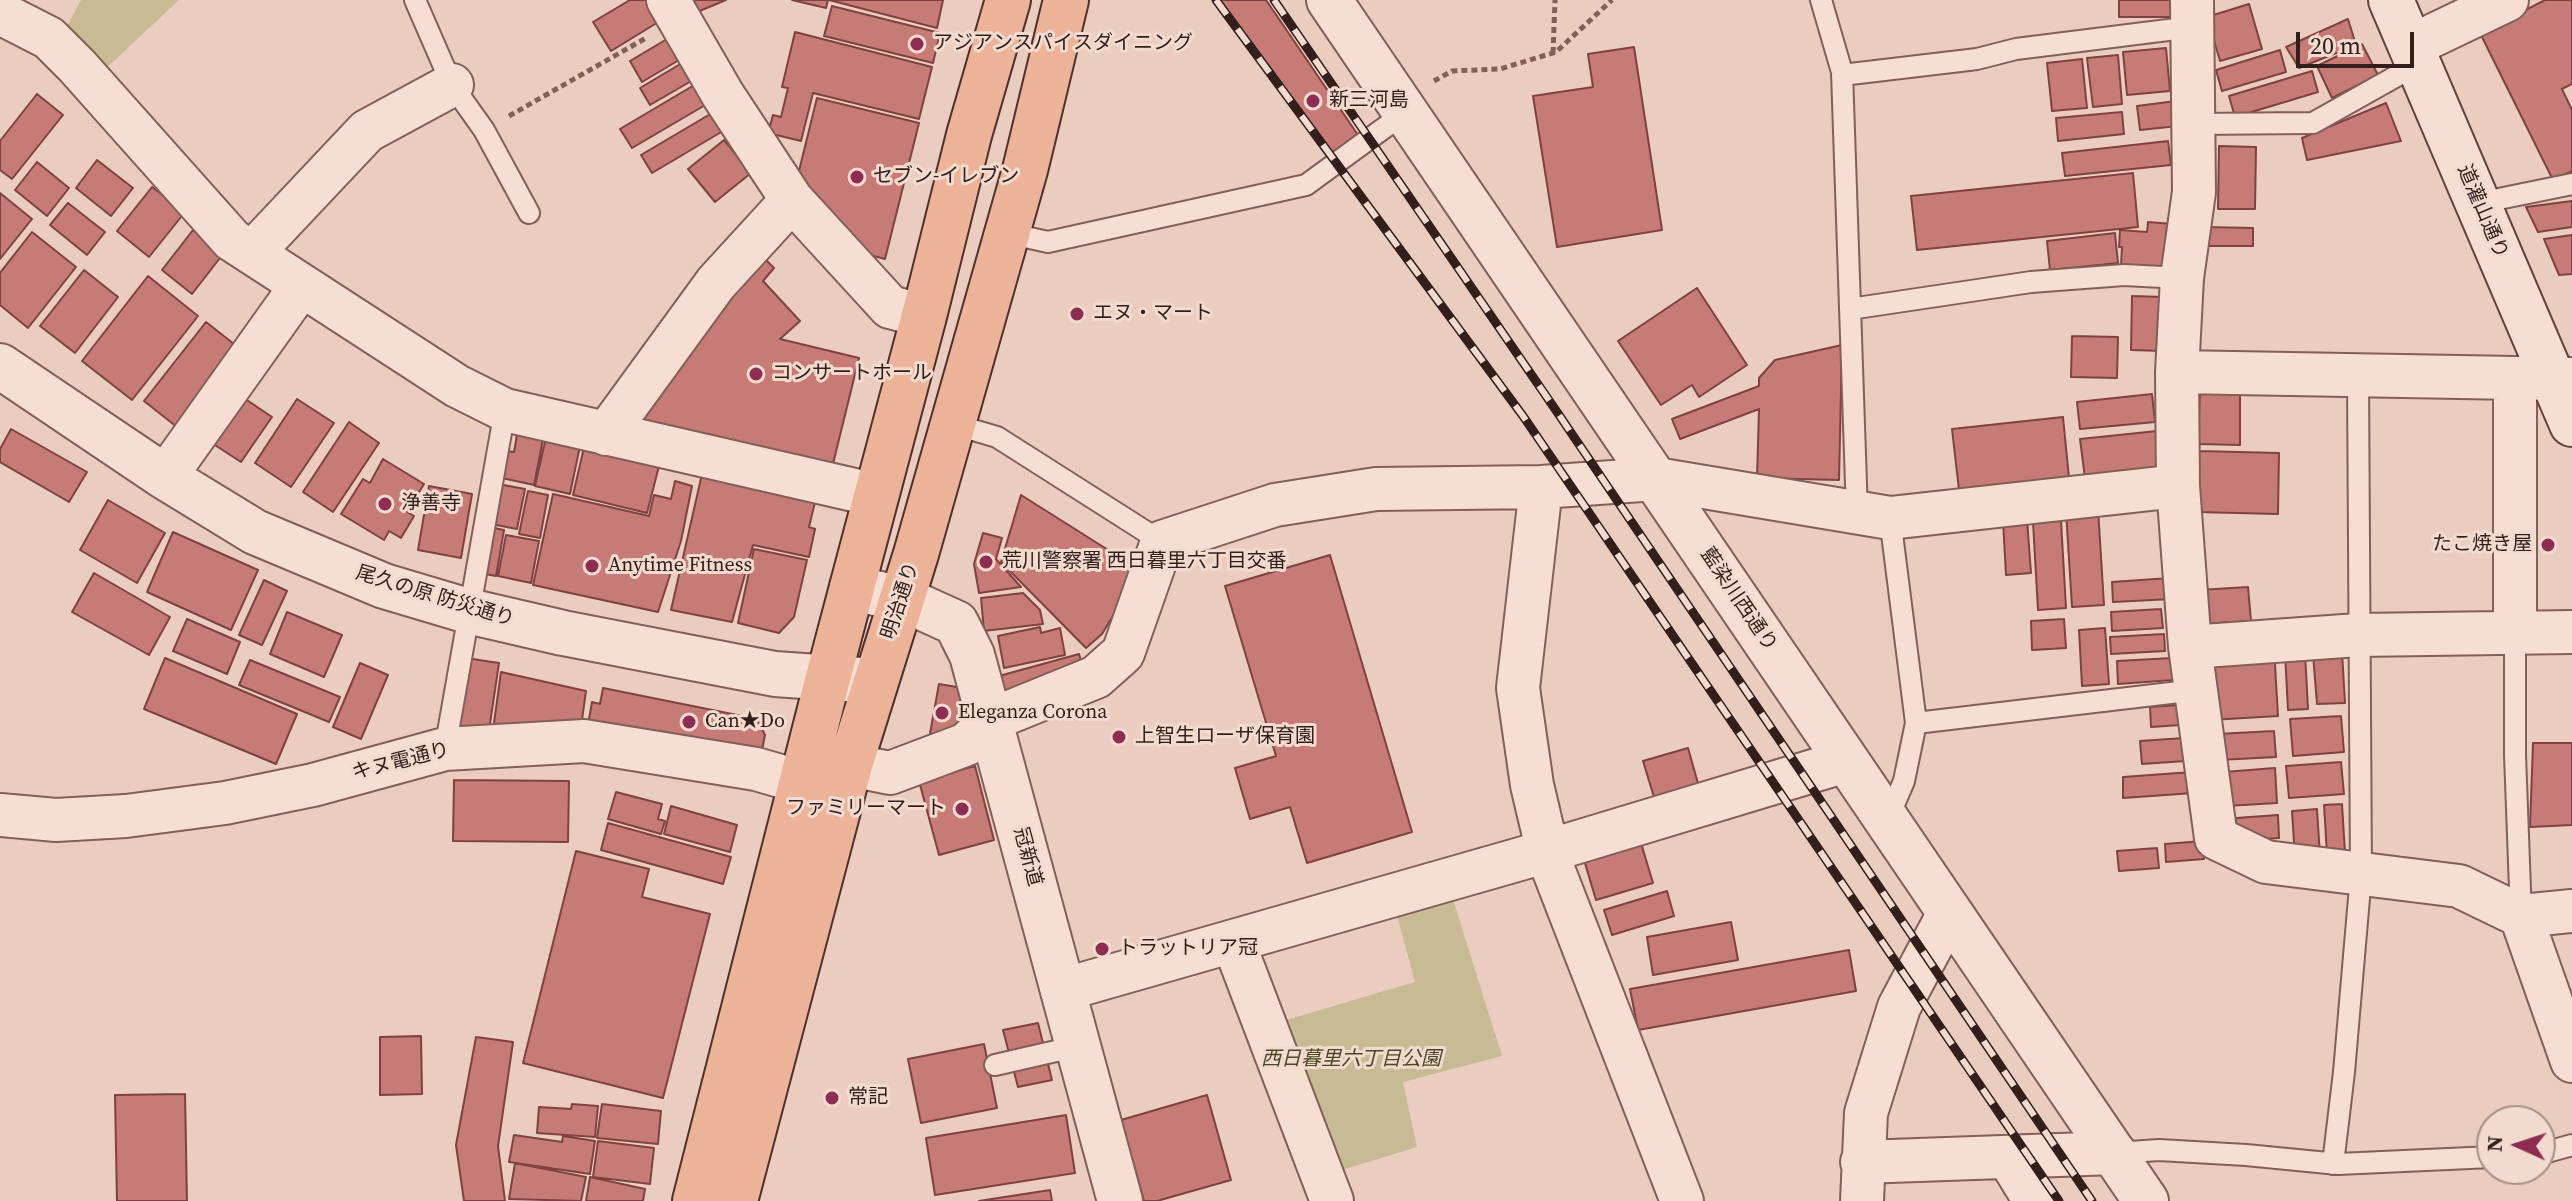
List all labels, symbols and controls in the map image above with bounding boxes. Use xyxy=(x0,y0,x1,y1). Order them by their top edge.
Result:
scale bar xyxy=(2300,16,2418,66)
text: 20 m xyxy=(2310,29,2361,62)
place label: アジアンスパイスダイニング xyxy=(933,32,1193,56)
marker: アジアンスパイスダイニング xyxy=(908,35,926,53)
place label: 新三河島 xyxy=(1329,89,1409,113)
marker: 新三河島 xyxy=(1304,92,1322,110)
street label: 道灌山通り xyxy=(2451,161,2513,263)
place label: セブン-イレブン xyxy=(873,165,1019,189)
marker: セブン-イレブン xyxy=(848,168,866,186)
place label: エヌ・マート xyxy=(1093,302,1213,326)
marker: エヌ・マート xyxy=(1068,305,1086,323)
place label: コンサートホール xyxy=(772,362,932,386)
marker: コンサートホール xyxy=(747,365,765,383)
place label: 浄善寺 xyxy=(401,492,461,516)
marker: 浄善寺 xyxy=(376,495,394,513)
place label: たこ焼き屋 xyxy=(2432,533,2532,557)
marker: たこ焼き屋 xyxy=(2539,536,2557,554)
street label: 藍染川西通り xyxy=(1695,544,1781,656)
place label: 荒川警察署 西日暮里六丁目交番 xyxy=(1002,550,1287,574)
marker: 荒川警察署 西日暮里六丁目交番 xyxy=(977,553,995,571)
place label: Anytime Fitness xyxy=(608,554,752,578)
marker: Anytime Fitness xyxy=(583,557,601,575)
street label: 明治通り xyxy=(877,559,925,643)
street label: 尾久の原 防災通り xyxy=(353,561,517,633)
place label: Eleganza Corona xyxy=(958,701,1107,725)
marker: Eleganza Corona xyxy=(933,704,951,722)
place label: Can★Do xyxy=(705,710,785,734)
marker: Can★Do xyxy=(680,713,698,731)
place label: 上智生ローザ保育園 xyxy=(1135,725,1315,749)
marker: 上智生ローザ保育園 xyxy=(1110,728,1128,746)
street label: キヌ電通り xyxy=(350,738,452,786)
place label: ファミリーマート xyxy=(786,797,946,821)
marker: ファミリーマート xyxy=(953,800,971,818)
street label: 冠新道 xyxy=(1008,825,1046,889)
place label: トラットリア冠 xyxy=(1118,937,1258,961)
marker: トラットリア冠 xyxy=(1093,940,1111,958)
park label: 西日暮里六丁目公園 xyxy=(1261,1048,1441,1072)
place label: 常記 xyxy=(848,1086,888,1110)
marker: 常記 xyxy=(823,1089,841,1107)
north arrow xyxy=(2476,1105,2556,1185)
text: N xyxy=(2479,1135,2509,1153)

